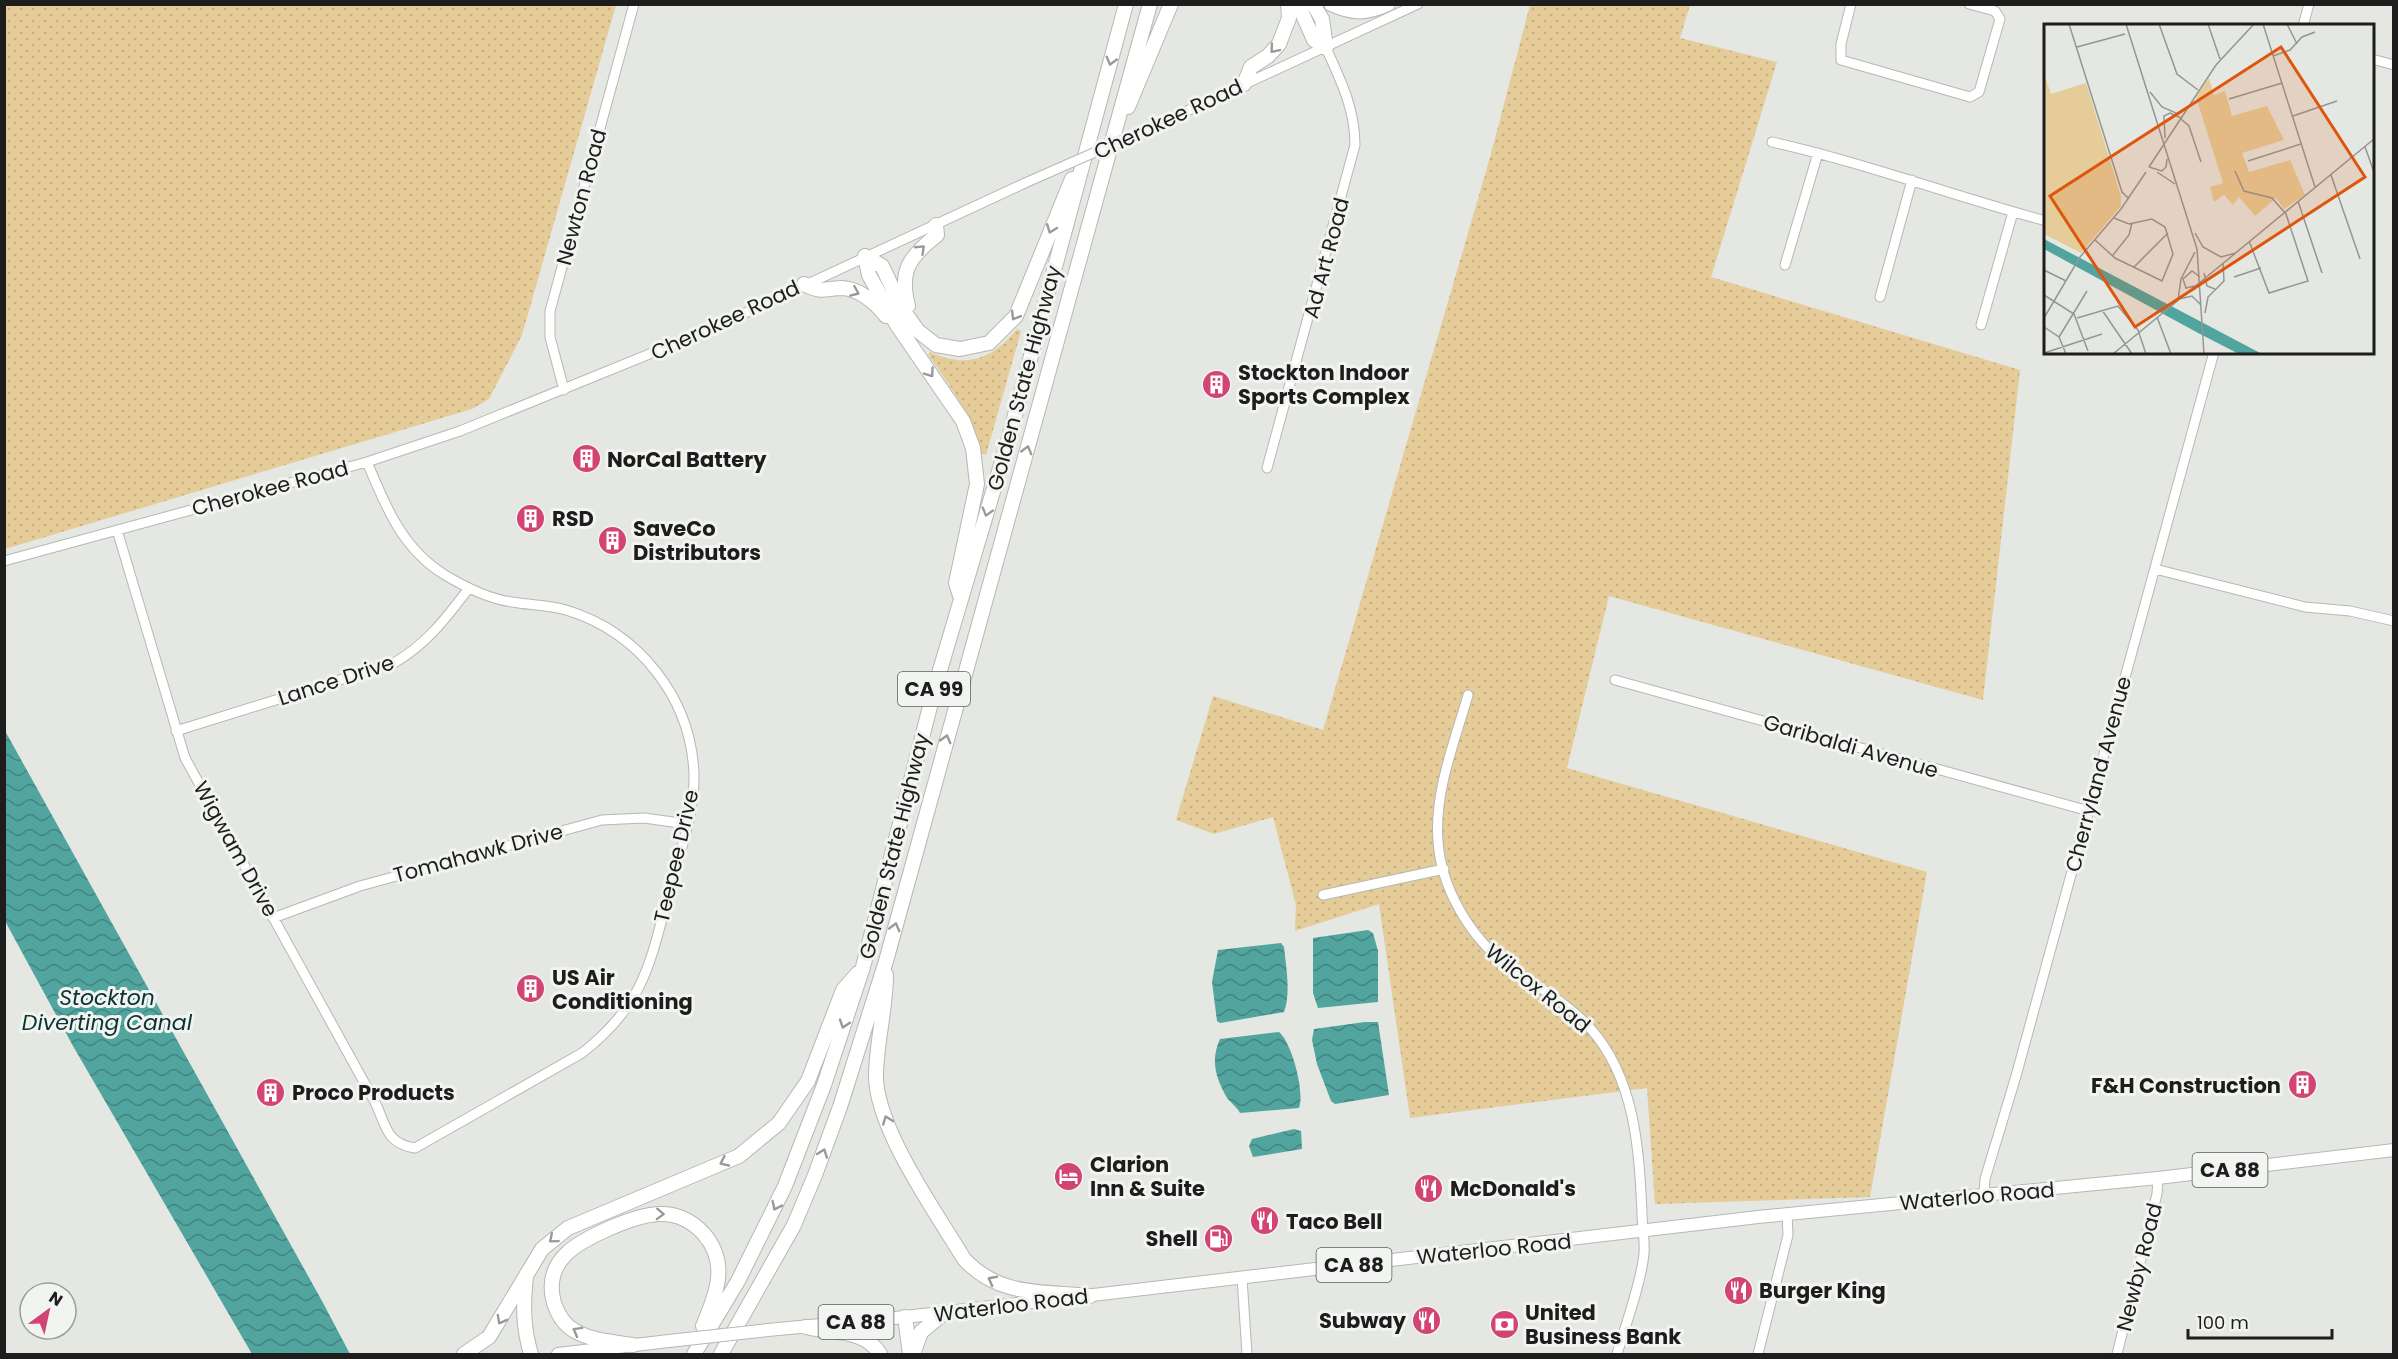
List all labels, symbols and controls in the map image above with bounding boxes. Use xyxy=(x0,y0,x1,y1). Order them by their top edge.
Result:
inset map xyxy=(2044,24,2374,354)
one-way arrow xyxy=(1271,42,1282,53)
one-way arrow xyxy=(1106,55,1118,66)
street label: Cherokee Road xyxy=(1089,72,1247,166)
street label: Newton Road xyxy=(549,126,613,268)
street label: Ad Art Road xyxy=(1296,194,1356,322)
one-way arrow xyxy=(1046,223,1059,233)
one-way arrow xyxy=(913,246,924,257)
street label: Golden State Highway xyxy=(980,262,1068,494)
street label: Cherokee Road xyxy=(646,273,804,367)
one-way arrow xyxy=(849,285,860,297)
one-way arrow xyxy=(1011,309,1022,320)
place label: Stockton Indoor Sports Complex xyxy=(1238,358,1410,411)
one-way arrow xyxy=(923,366,934,377)
building icon: Stockton Indoor Sports Complex xyxy=(1201,368,1233,400)
building icon: NorCal Battery xyxy=(570,443,602,475)
place label: NorCal Battery xyxy=(607,445,767,474)
one-way arrow xyxy=(1020,445,1032,456)
street label: Cherokee Road xyxy=(188,453,352,523)
building icon: RSD xyxy=(515,502,547,534)
place label: RSD xyxy=(552,504,594,533)
one-way arrow xyxy=(982,506,994,517)
place label: SaveCo Distributors xyxy=(633,514,761,567)
building icon: SaveCo Distributors xyxy=(596,524,628,556)
street label: Lance Drive xyxy=(274,648,398,712)
road number: CA 99 xyxy=(898,672,970,706)
street label: Cherryland Avenue xyxy=(2058,673,2138,875)
street label: Garibaldi Avenue xyxy=(1760,707,1942,785)
street label: Golden State Highway xyxy=(852,730,936,962)
one-way arrow xyxy=(939,734,952,744)
street label: Wigwam Drive xyxy=(187,776,285,922)
street label: Teepee Drive xyxy=(647,787,705,925)
street label: Tomahawk Drive xyxy=(390,816,566,890)
one-way arrow xyxy=(888,922,900,933)
street label: Wilcox Road xyxy=(1479,937,1597,1039)
place label: US Air Conditioning xyxy=(552,963,693,1016)
building icon: US Air Conditioning xyxy=(515,973,547,1005)
water label: Stockton Diverting Canal xyxy=(22,982,193,1038)
one-way arrow xyxy=(839,1018,852,1029)
building icon: F&H Construction xyxy=(2286,1069,2318,1101)
place label: F&H Construction xyxy=(2091,1071,2281,1100)
building icon: Proco Products xyxy=(255,1076,287,1108)
place label: Proco Products xyxy=(292,1078,455,1107)
one-way arrow xyxy=(881,1115,894,1125)
one-way arrow xyxy=(816,1148,829,1159)
place label: Clarion Inn & Suite xyxy=(1090,1150,1205,1203)
road number: CA 88 xyxy=(2192,1153,2268,1187)
one-way arrow xyxy=(719,1155,730,1167)
hotel icon: Clarion Inn & Suite xyxy=(1053,1160,1085,1192)
restaurant icon: McDonald's xyxy=(1413,1172,1445,1204)
place label: McDonald's xyxy=(1450,1174,1576,1203)
street label: Waterloo Road xyxy=(1898,1175,2056,1217)
one-way arrow xyxy=(771,1199,783,1210)
street label: Newby Road xyxy=(2109,1200,2169,1334)
restaurant icon: Taco Bell xyxy=(1249,1205,1281,1237)
place label: Taco Bell xyxy=(1286,1207,1382,1236)
one-way arrow xyxy=(655,1208,664,1220)
fuel station icon: Shell xyxy=(1203,1222,1235,1254)
place label: Shell xyxy=(1146,1224,1198,1253)
street label: Waterloo Road xyxy=(1415,1226,1573,1272)
one-way arrow xyxy=(549,1232,560,1243)
road number: CA 88 xyxy=(1316,1248,1392,1282)
restaurant icon: Burger King xyxy=(1722,1274,1754,1306)
one-way arrow xyxy=(987,1276,998,1288)
place label: Burger King xyxy=(1759,1276,1886,1305)
north arrow xyxy=(18,1281,78,1341)
street label: Waterloo Road xyxy=(932,1281,1090,1329)
text: N xyxy=(45,1286,67,1312)
place label: United Business Bank xyxy=(1525,1298,1681,1351)
scale bar xyxy=(2188,1302,2332,1340)
restaurant icon: Subway xyxy=(1411,1304,1443,1336)
road number: CA 88 xyxy=(818,1305,894,1339)
place label: Subway xyxy=(1319,1306,1407,1335)
bank icon: United Business Bank xyxy=(1488,1308,1520,1340)
text: 100 m xyxy=(2197,1310,2249,1335)
one-way arrow xyxy=(497,1313,508,1324)
one-way arrow xyxy=(573,1327,583,1338)

